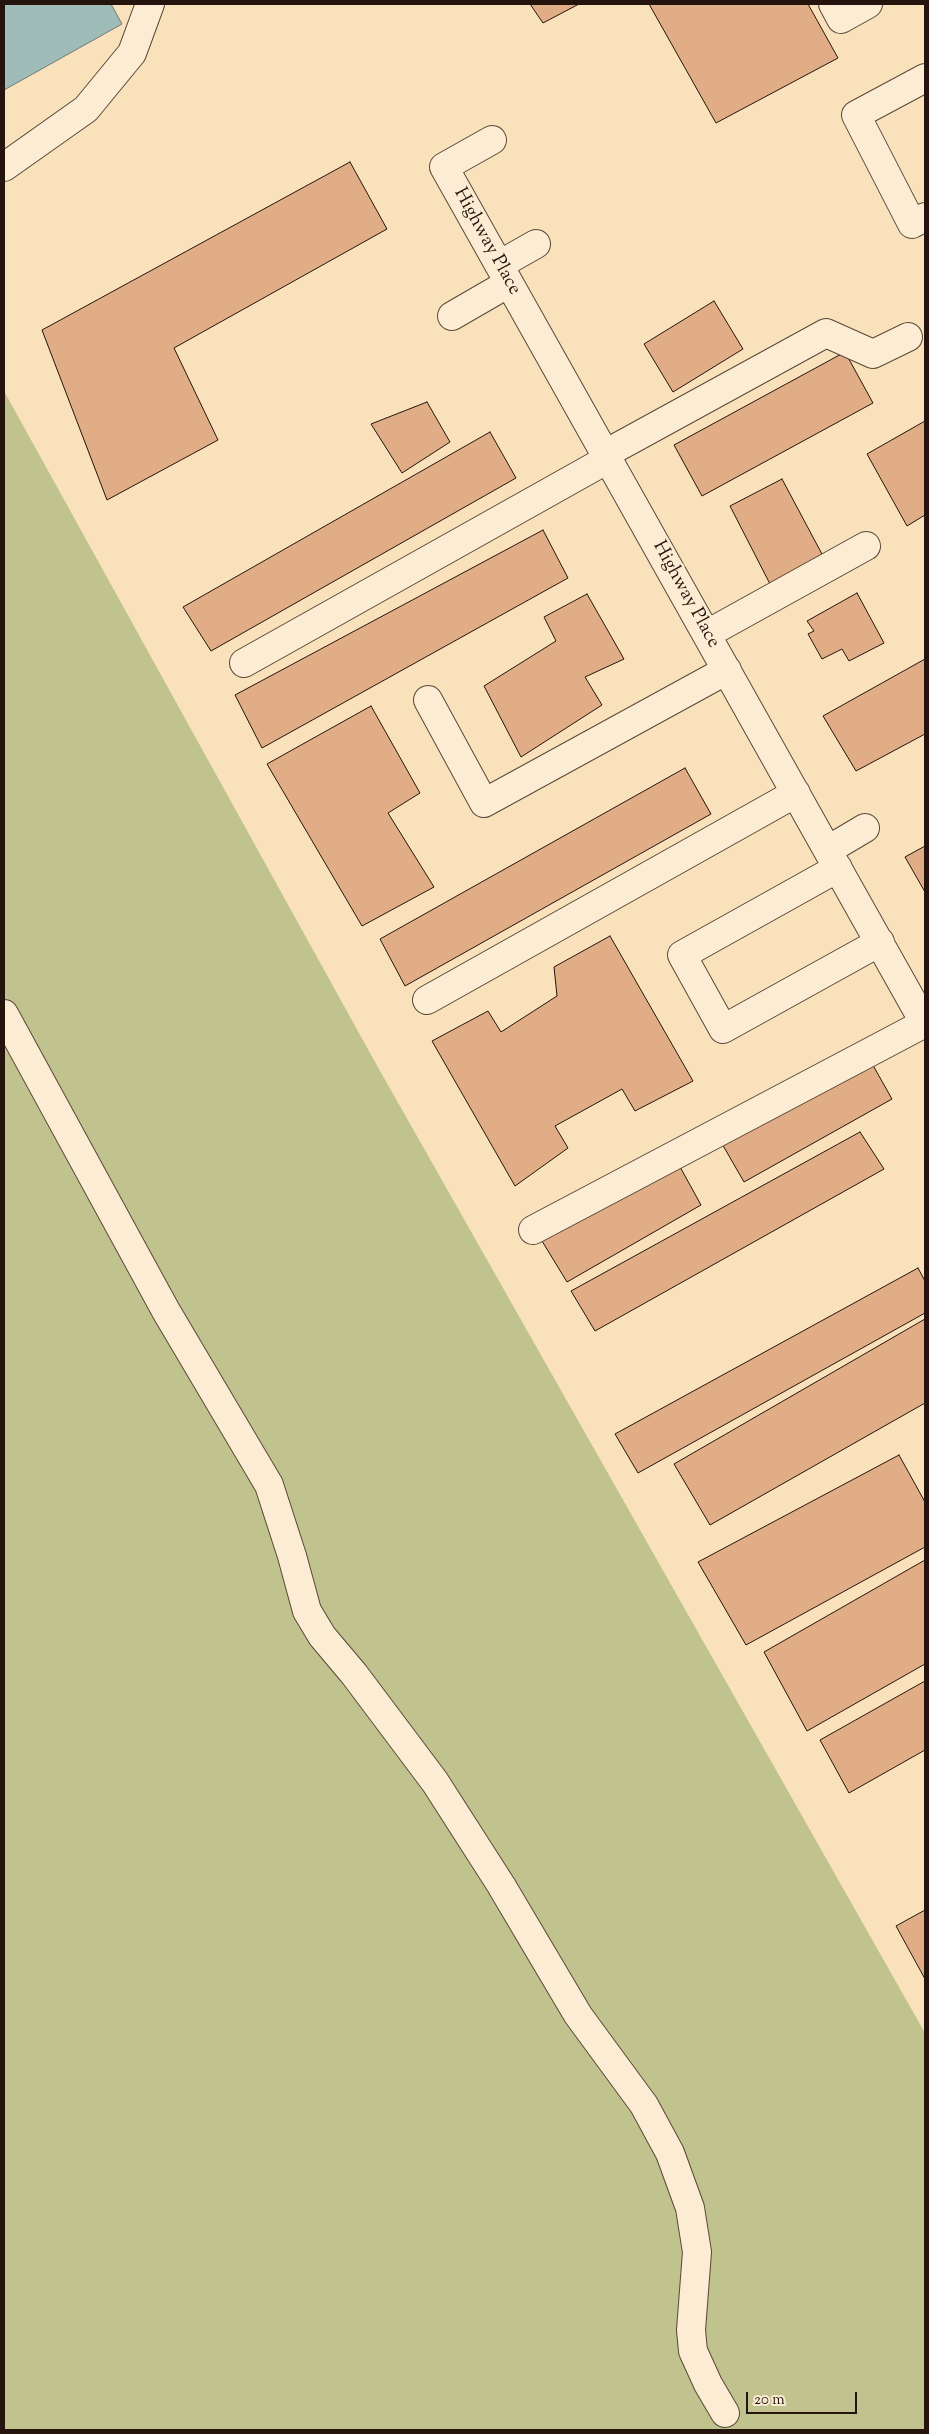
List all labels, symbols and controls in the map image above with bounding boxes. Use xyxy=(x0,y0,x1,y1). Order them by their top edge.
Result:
street label: Highway Place xyxy=(447,185,525,299)
street label: Highway Place xyxy=(646,538,724,652)
scale bar xyxy=(749,2382,860,2414)
text: 20 m xyxy=(754,2390,785,2411)

